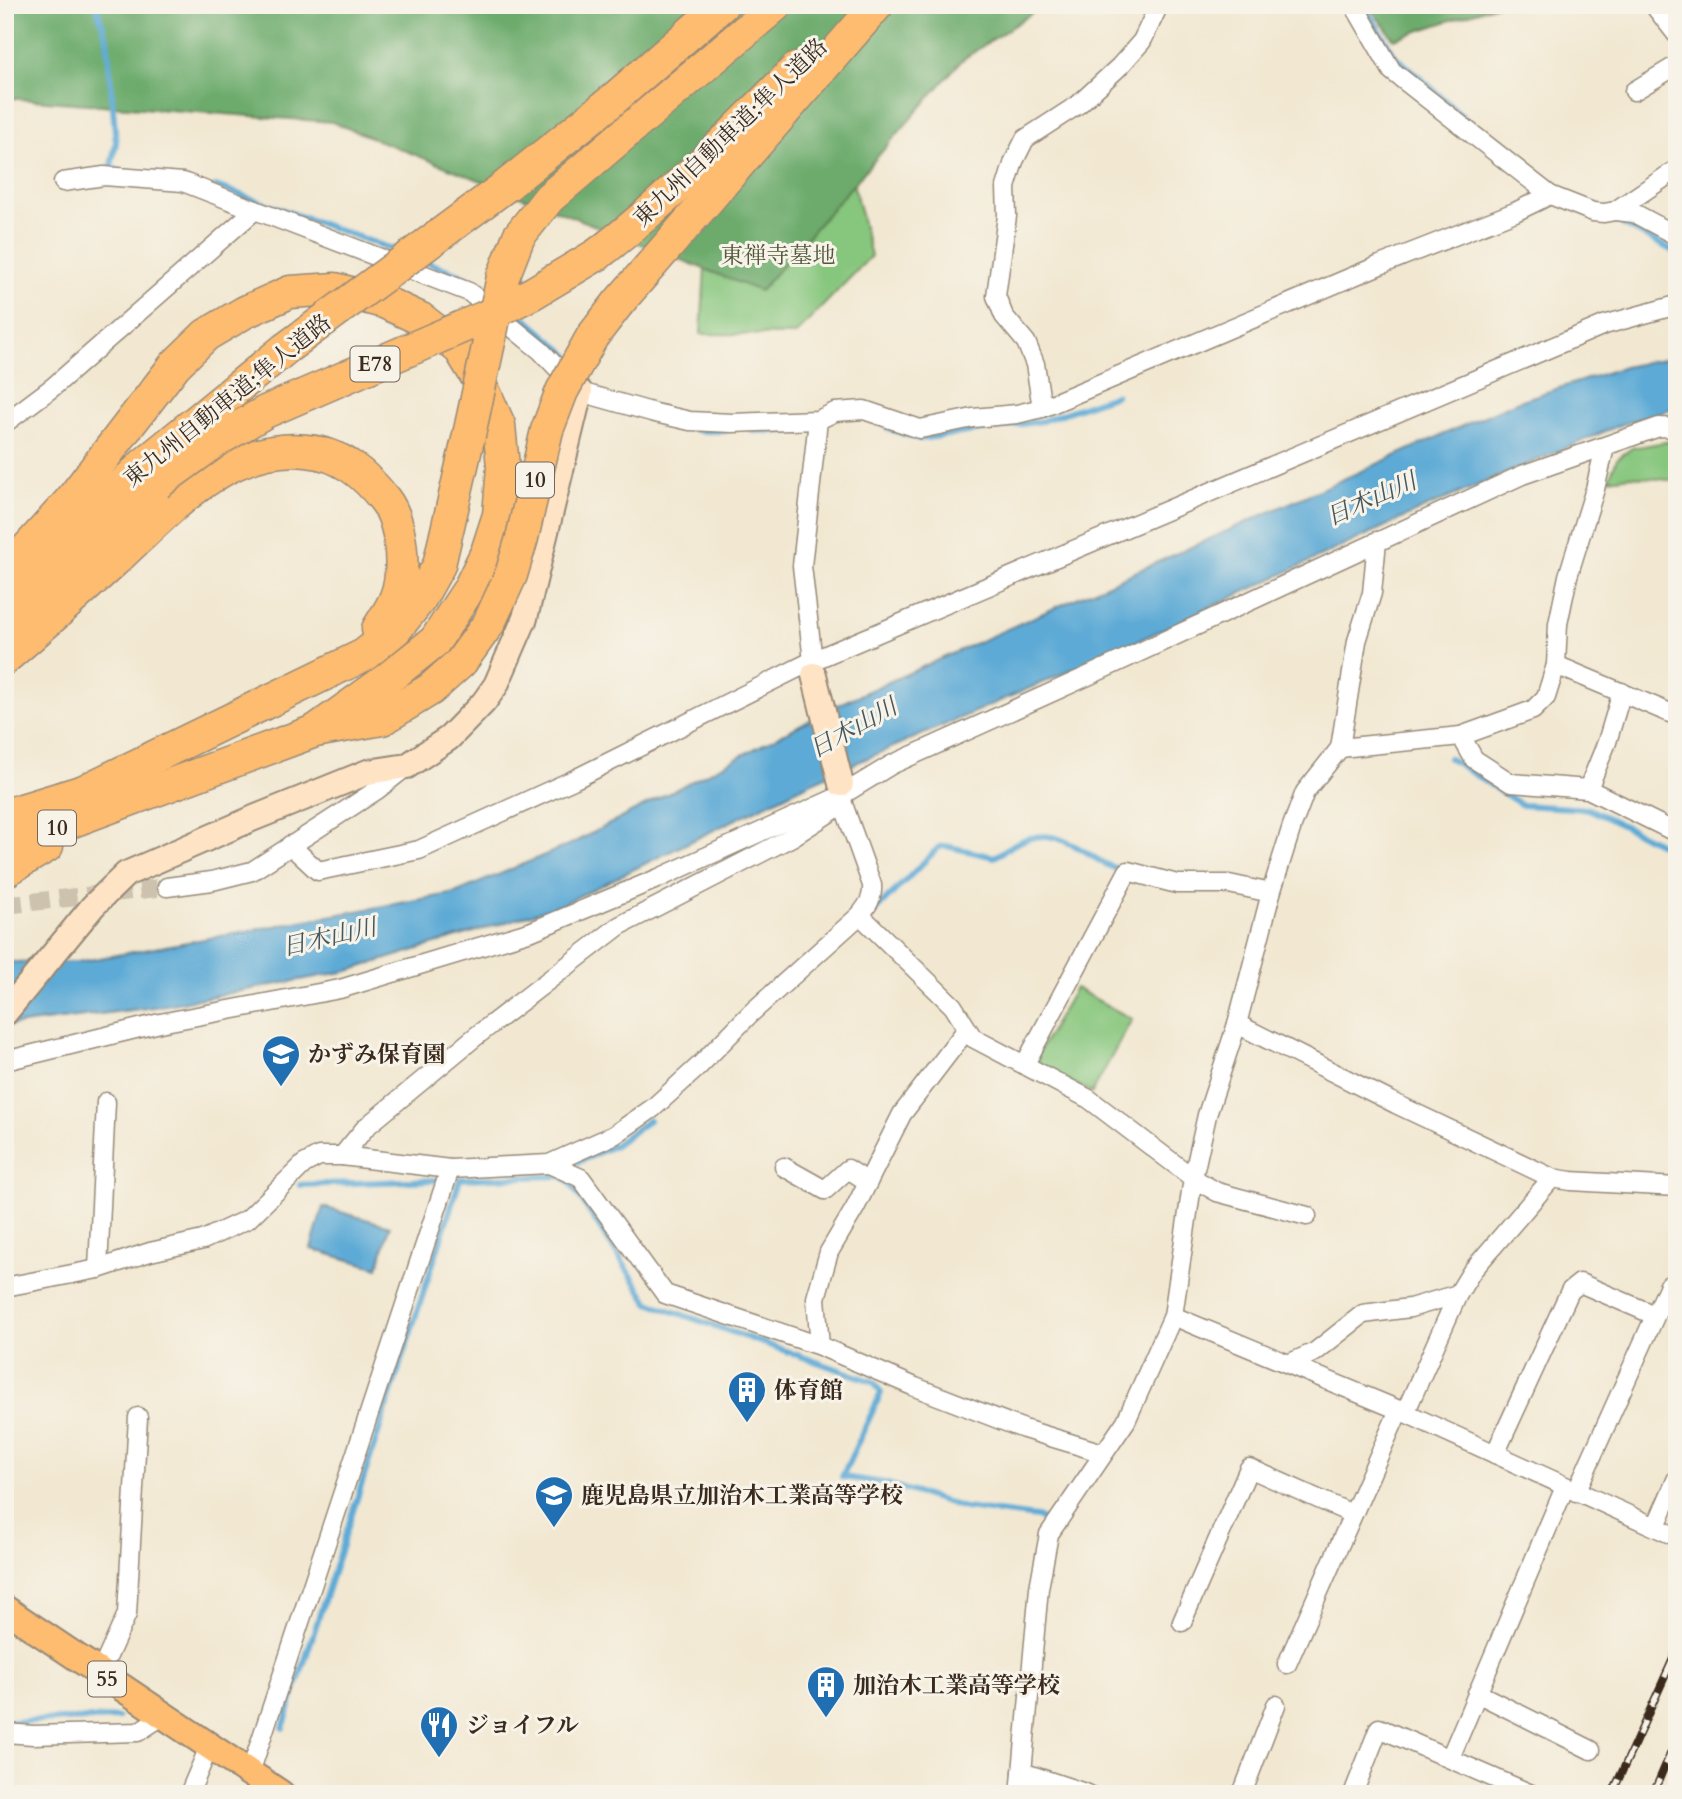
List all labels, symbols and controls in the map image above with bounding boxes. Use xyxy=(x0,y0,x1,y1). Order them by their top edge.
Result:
street label: 東九州自動車道;隼人道路 xyxy=(626,31,834,233)
park label: 東禅寺墓地 xyxy=(721,240,836,271)
street label: 東九州自動車道;隼人道路 xyxy=(117,307,338,494)
road number: E78 xyxy=(350,346,400,382)
road number: 10 xyxy=(516,462,554,498)
water label: 日木山川 xyxy=(1321,464,1425,534)
water label: 日木山川 xyxy=(803,689,906,766)
road number: 10 xyxy=(38,810,76,846)
water label: 日木山川 xyxy=(279,910,383,964)
school or university icon: かずみ保育園 xyxy=(260,1033,302,1088)
place label: かずみ保育園 xyxy=(308,1039,446,1070)
building icon: 体育館 xyxy=(726,1369,768,1424)
place label: 体育館 xyxy=(774,1375,843,1406)
school or university icon: 鹿児島県立加治木工業高等学校 xyxy=(533,1474,575,1529)
place label: 鹿児島県立加治木工業高等学校 xyxy=(581,1480,903,1511)
road number: 55 xyxy=(88,1662,126,1696)
building icon: 加治木工業高等学校 xyxy=(805,1664,847,1719)
place label: 加治木工業高等学校 xyxy=(853,1670,1060,1701)
restaurant icon: ジョイフル xyxy=(418,1704,460,1759)
place label: ジョイフル xyxy=(466,1710,579,1741)

